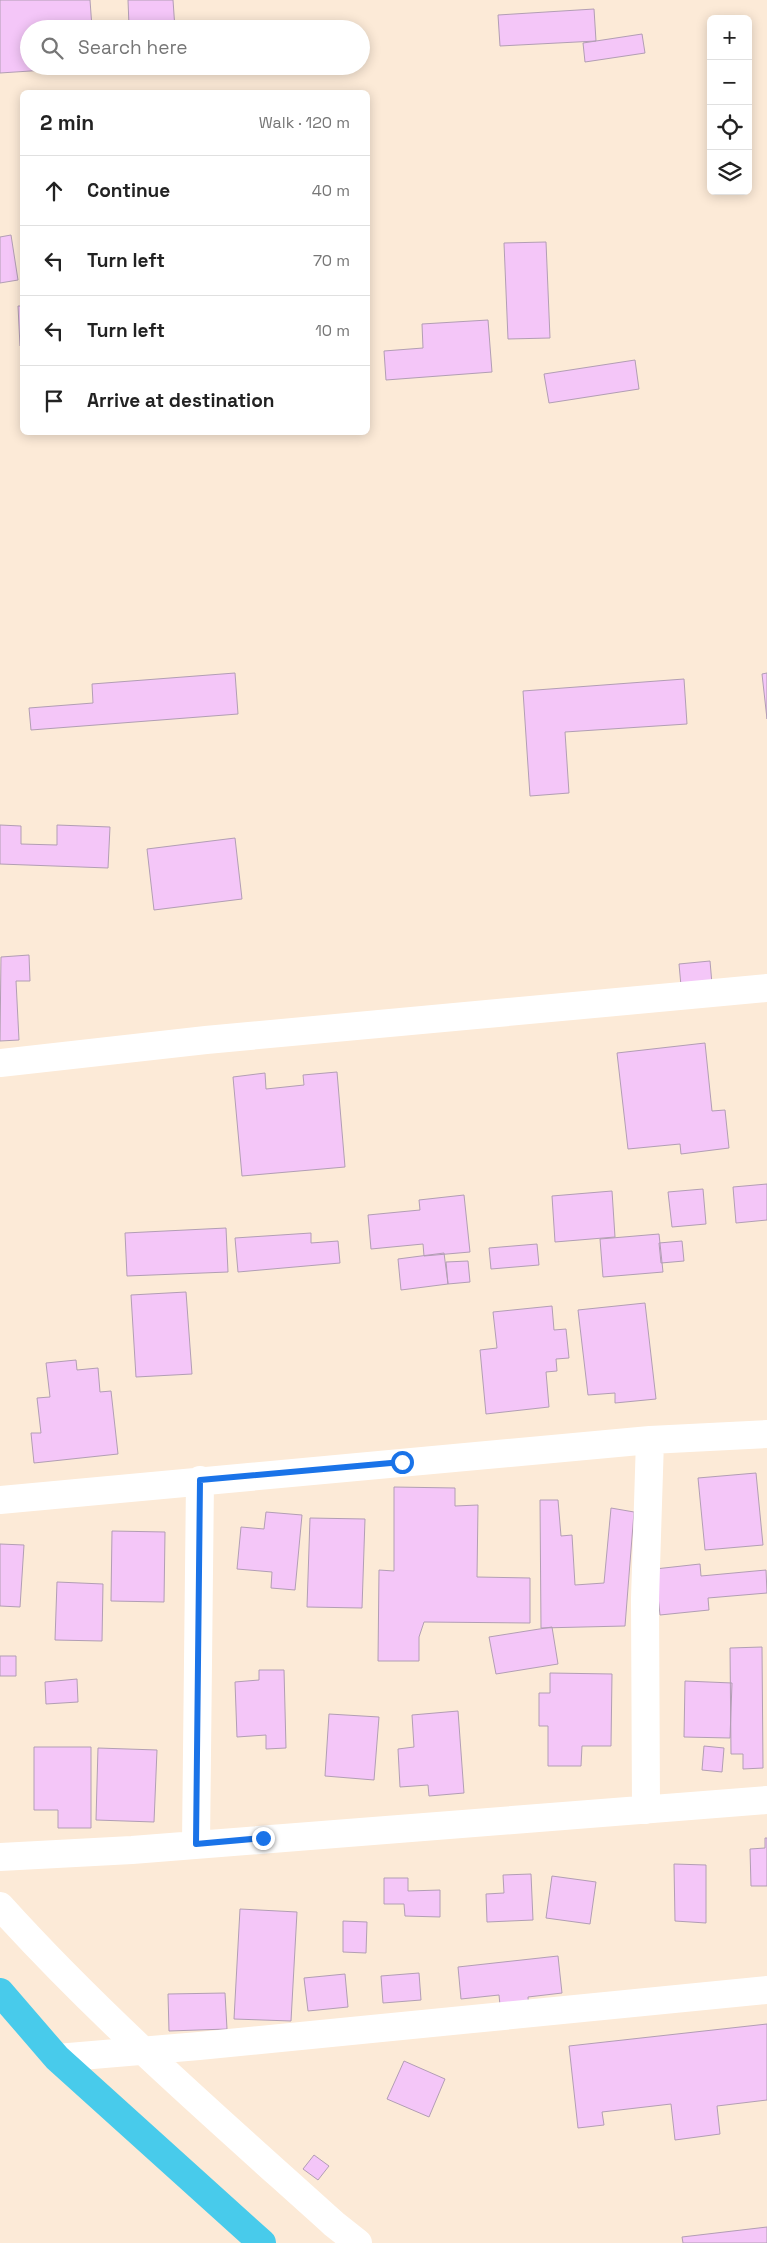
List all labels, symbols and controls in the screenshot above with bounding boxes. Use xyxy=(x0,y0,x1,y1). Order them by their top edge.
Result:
map controls xyxy=(707,15,752,195)
button: + xyxy=(707,15,752,60)
search box xyxy=(20,20,370,75)
icon: search xyxy=(38,34,66,62)
text: Search here xyxy=(78,35,188,60)
button: − xyxy=(707,60,752,105)
button: locate xyxy=(707,105,752,150)
text: 2 min xyxy=(40,109,94,136)
text: Walk · 120 m xyxy=(259,112,350,133)
button: layers xyxy=(707,150,752,195)
icon: ahead xyxy=(40,177,68,205)
text: Continue xyxy=(87,178,170,203)
text: 40 m xyxy=(312,180,350,201)
icon: left xyxy=(40,247,68,275)
text: Turn left xyxy=(87,248,165,273)
text: 70 m xyxy=(313,250,350,271)
icon: left xyxy=(40,317,68,345)
text: Turn left xyxy=(87,318,165,343)
text: 10 m xyxy=(315,320,350,341)
icon: arrive xyxy=(40,387,68,415)
text: Arrive at destination xyxy=(87,388,275,413)
route start xyxy=(391,1451,414,1474)
route end xyxy=(252,1827,275,1850)

